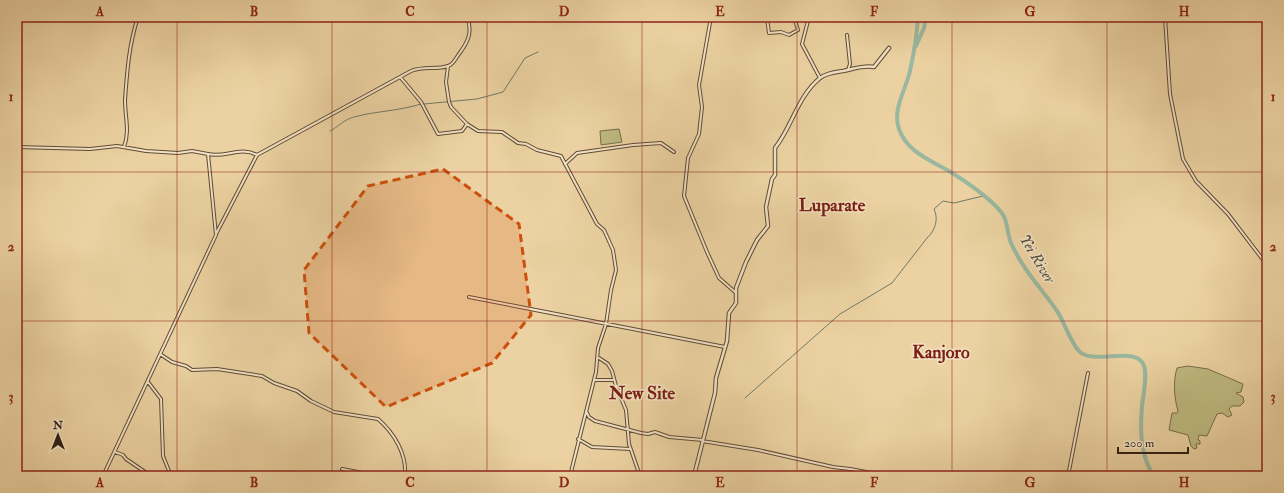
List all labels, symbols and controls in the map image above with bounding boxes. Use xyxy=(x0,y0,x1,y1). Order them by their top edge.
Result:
text: A xyxy=(95,4,105,20)
text: B xyxy=(250,4,258,20)
text: C xyxy=(405,4,415,20)
text: D xyxy=(559,4,570,20)
text: E xyxy=(715,4,725,20)
text: F xyxy=(870,4,879,20)
text: G xyxy=(1025,4,1036,20)
text: H xyxy=(1179,4,1190,20)
text: 1 xyxy=(9,89,14,105)
text: 1 xyxy=(1271,89,1276,105)
district label: Luparate xyxy=(799,194,866,217)
water label: Yei River xyxy=(1015,231,1060,288)
text: 2 xyxy=(8,239,15,255)
text: 2 xyxy=(1270,239,1277,255)
district label: Kanjoro xyxy=(912,341,970,364)
district label: New Site xyxy=(608,382,676,405)
text: 3 xyxy=(9,389,14,405)
text: 3 xyxy=(1271,389,1276,405)
north arrow xyxy=(38,415,78,455)
text: N xyxy=(52,419,64,432)
scale bar xyxy=(1118,429,1188,455)
text: 200 m xyxy=(1124,436,1155,451)
text: A xyxy=(95,475,105,491)
text: B xyxy=(250,475,258,491)
text: C xyxy=(405,475,415,491)
text: D xyxy=(559,475,570,491)
text: E xyxy=(715,475,725,491)
text: F xyxy=(870,475,879,491)
text: G xyxy=(1025,475,1036,491)
text: H xyxy=(1179,475,1190,491)

